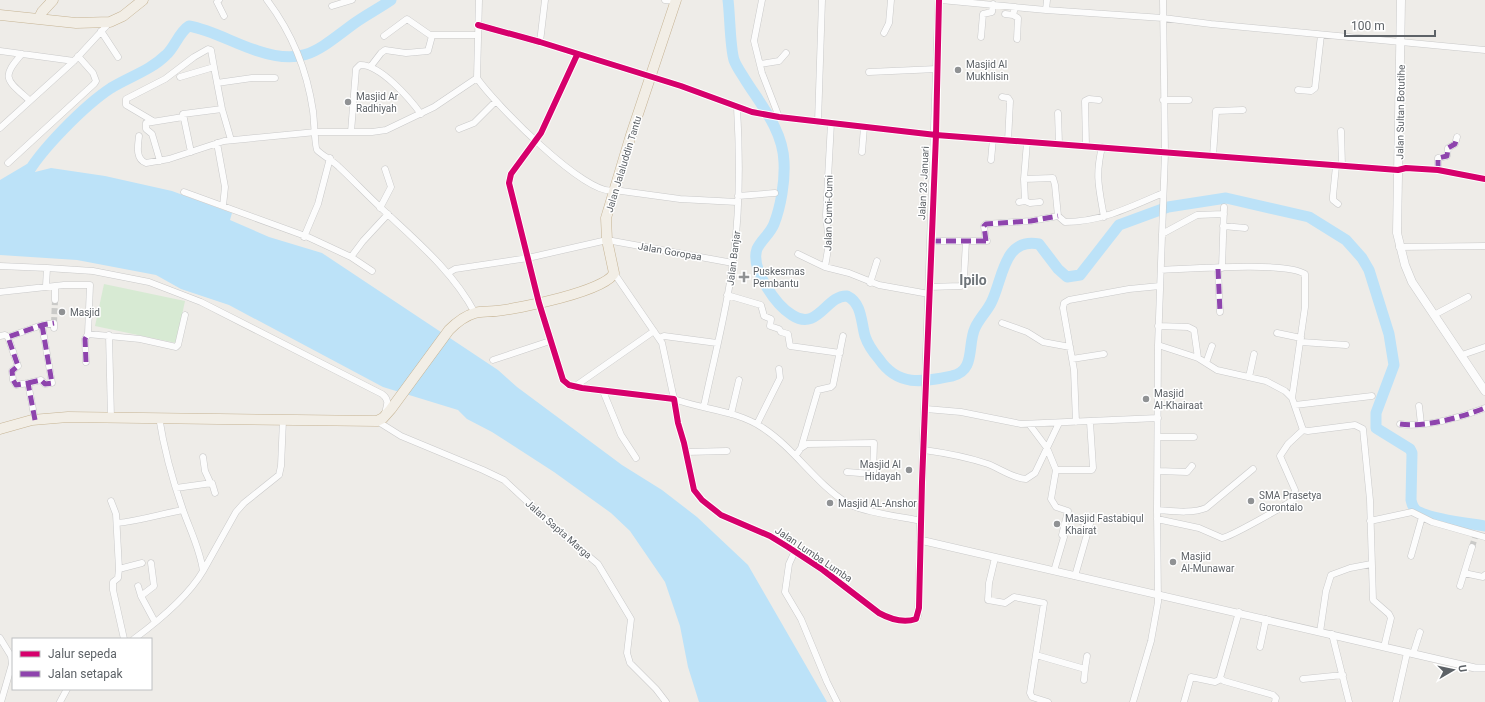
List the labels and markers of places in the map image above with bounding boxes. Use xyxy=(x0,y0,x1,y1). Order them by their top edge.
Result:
place label: Masjid Al Mukhlisin xyxy=(966,59,1009,82)
marker: Masjid Al Mukhlisin xyxy=(953,65,963,75)
place label: Masjid Ar Radhiyah xyxy=(356,91,399,114)
marker: Masjid Ar Radhiyah xyxy=(343,97,353,107)
place label: Puskesmas Pembantu xyxy=(753,266,805,289)
marker: Puskesmas Pembantu xyxy=(738,271,750,283)
marker: Masjid xyxy=(57,307,67,317)
place label: Masjid xyxy=(70,307,100,318)
place label: Masjid Al-Khairaat xyxy=(1154,388,1203,411)
marker: Masjid Al-Khairaat xyxy=(1141,394,1151,404)
place label: Masjid Al Hidayah xyxy=(860,459,901,482)
marker: Masjid Al Hidayah xyxy=(904,465,914,475)
place label: SMA Prasetya Gorontalo xyxy=(1259,490,1322,513)
marker: SMA Prasetya Gorontalo xyxy=(1246,496,1256,506)
marker: Masjid AL-Anshor xyxy=(825,498,835,508)
place label: Masjid AL-Anshor xyxy=(838,498,917,509)
place label: Masjid Fastabiqul Khairat xyxy=(1065,513,1144,536)
marker: Masjid Fastabiqul Khairat xyxy=(1052,519,1062,529)
place label: Masjid Al-Munawar xyxy=(1181,551,1235,574)
marker: Masjid Al-Munawar xyxy=(1168,557,1178,567)

